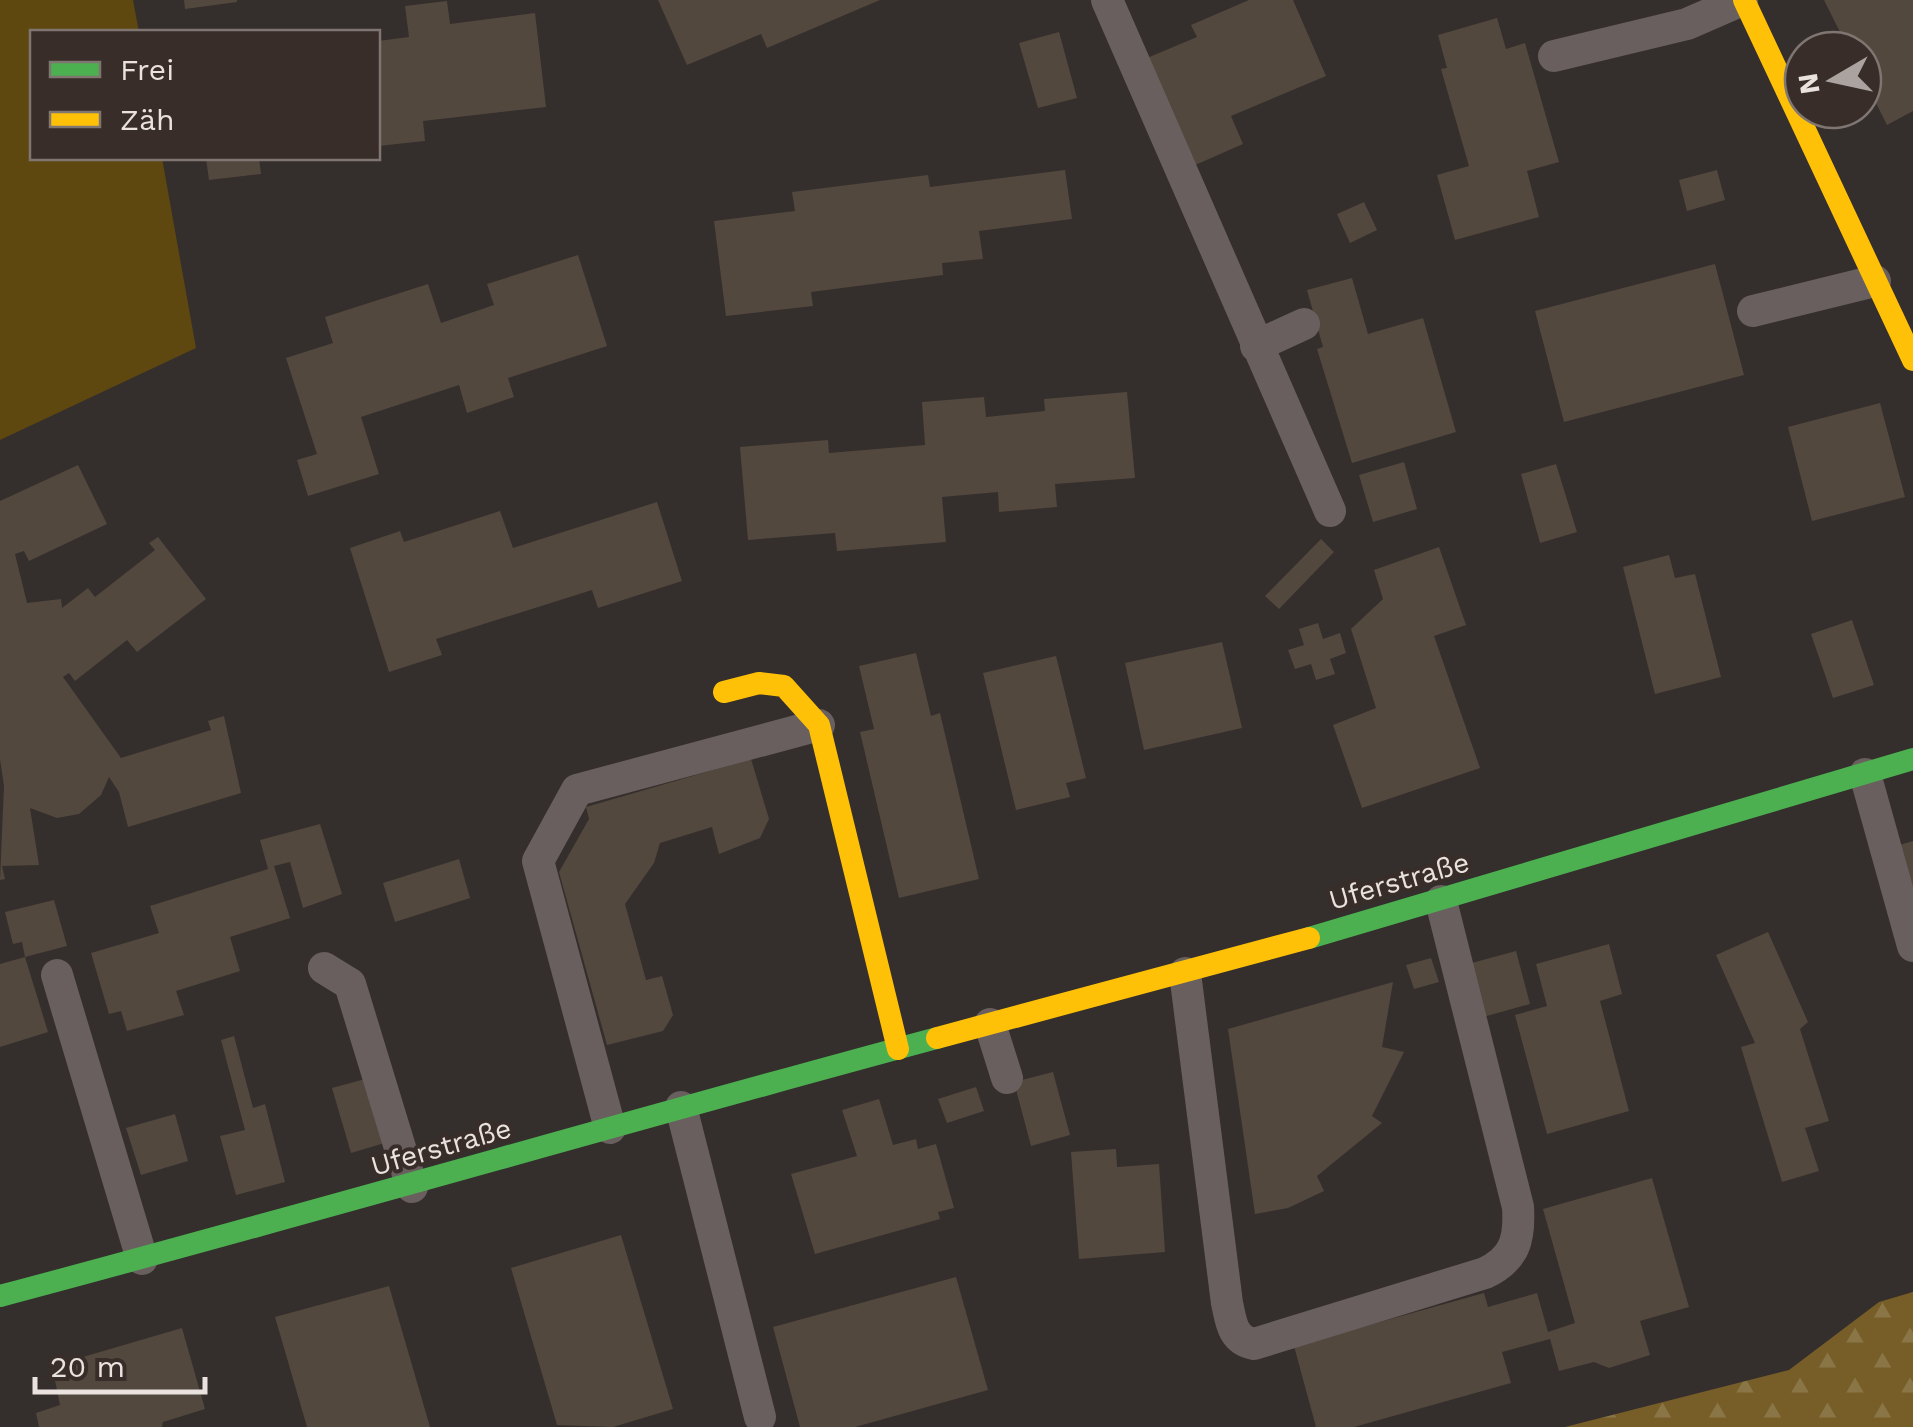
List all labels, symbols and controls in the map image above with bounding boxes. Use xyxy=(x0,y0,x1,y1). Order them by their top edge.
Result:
legend xyxy=(30,30,380,160)
north arrow xyxy=(1783,30,1883,130)
text: Frei xyxy=(120,52,174,87)
text: N xyxy=(1791,71,1827,97)
text: Zäh xyxy=(120,102,174,137)
street label: Uferstraße xyxy=(1325,845,1473,917)
street label: Uferstraße xyxy=(367,1111,515,1183)
scale bar xyxy=(35,1332,205,1394)
text: 20 m xyxy=(50,1349,125,1384)

